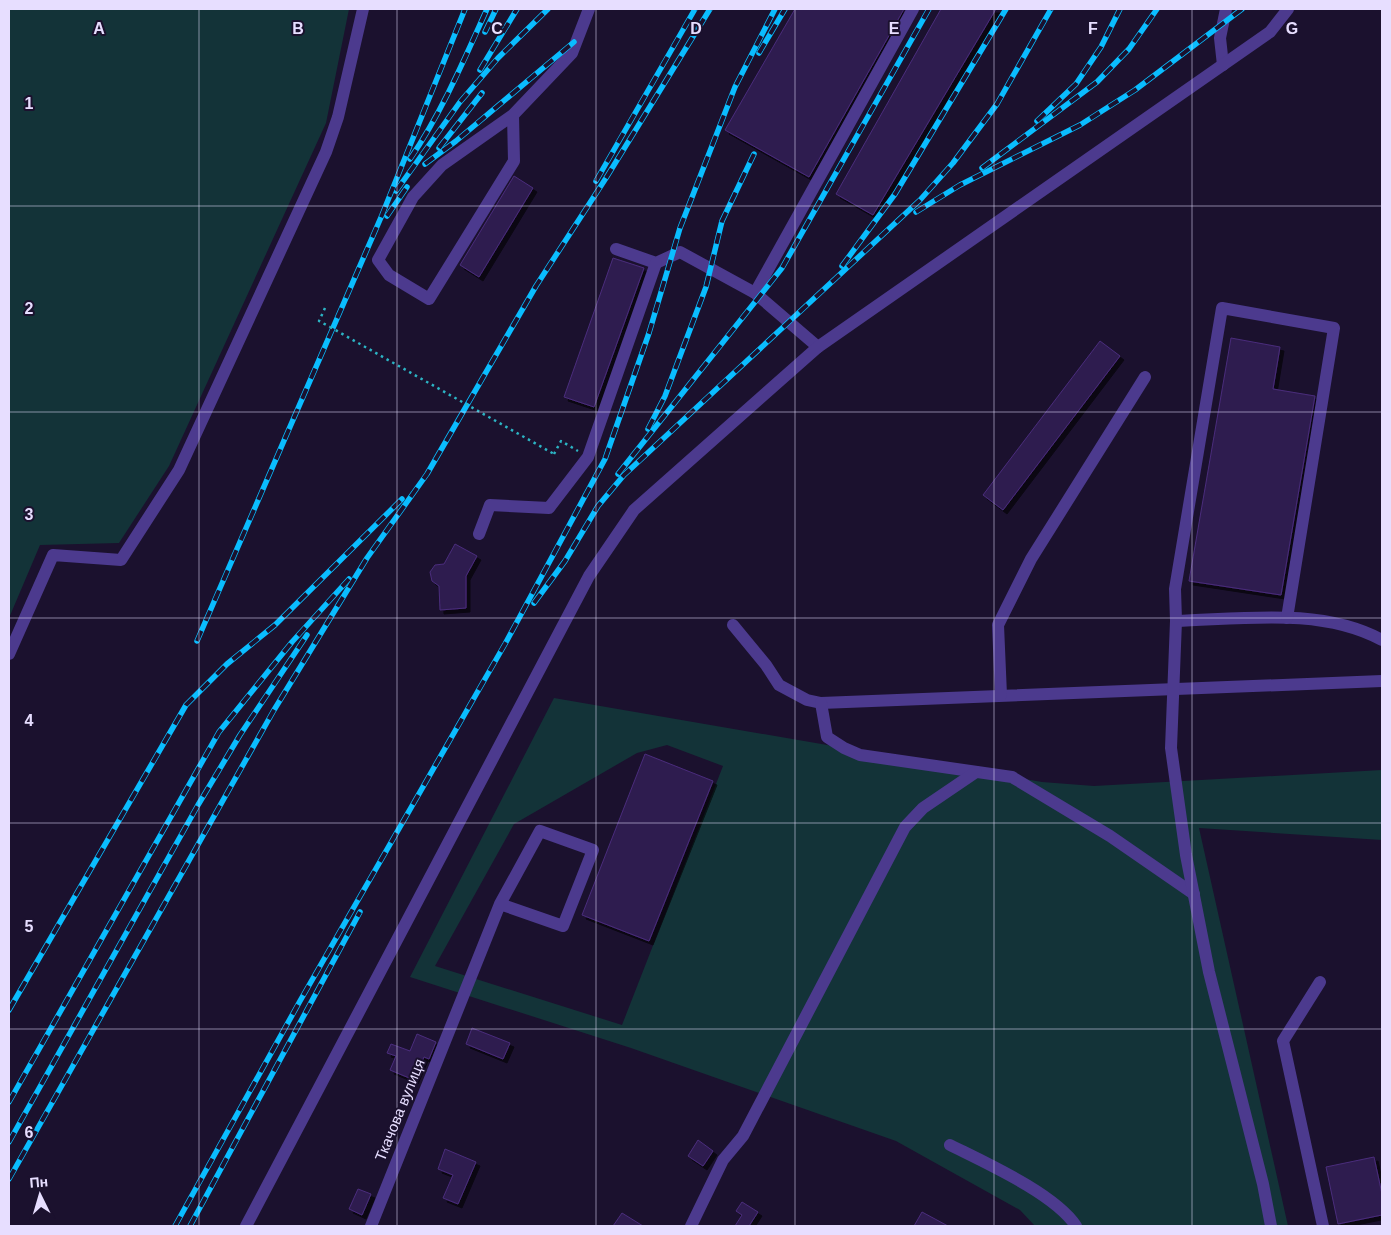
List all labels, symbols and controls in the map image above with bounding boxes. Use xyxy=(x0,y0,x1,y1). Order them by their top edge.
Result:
text: A xyxy=(93,20,105,37)
text: B xyxy=(292,20,304,37)
text: C xyxy=(491,20,503,37)
text: D xyxy=(690,20,702,37)
text: E xyxy=(889,20,900,37)
text: F xyxy=(1088,20,1098,37)
text: G xyxy=(1286,20,1298,37)
text: 1 xyxy=(25,95,34,112)
text: 2 xyxy=(25,300,34,317)
text: 3 xyxy=(25,506,34,523)
text: 4 xyxy=(25,712,34,729)
text: 5 xyxy=(25,918,34,935)
street label: Ткачова вулиця xyxy=(371,1056,428,1163)
text: 6 xyxy=(25,1124,34,1141)
north arrow xyxy=(15,1170,65,1220)
text: Пн xyxy=(29,1173,49,1191)

